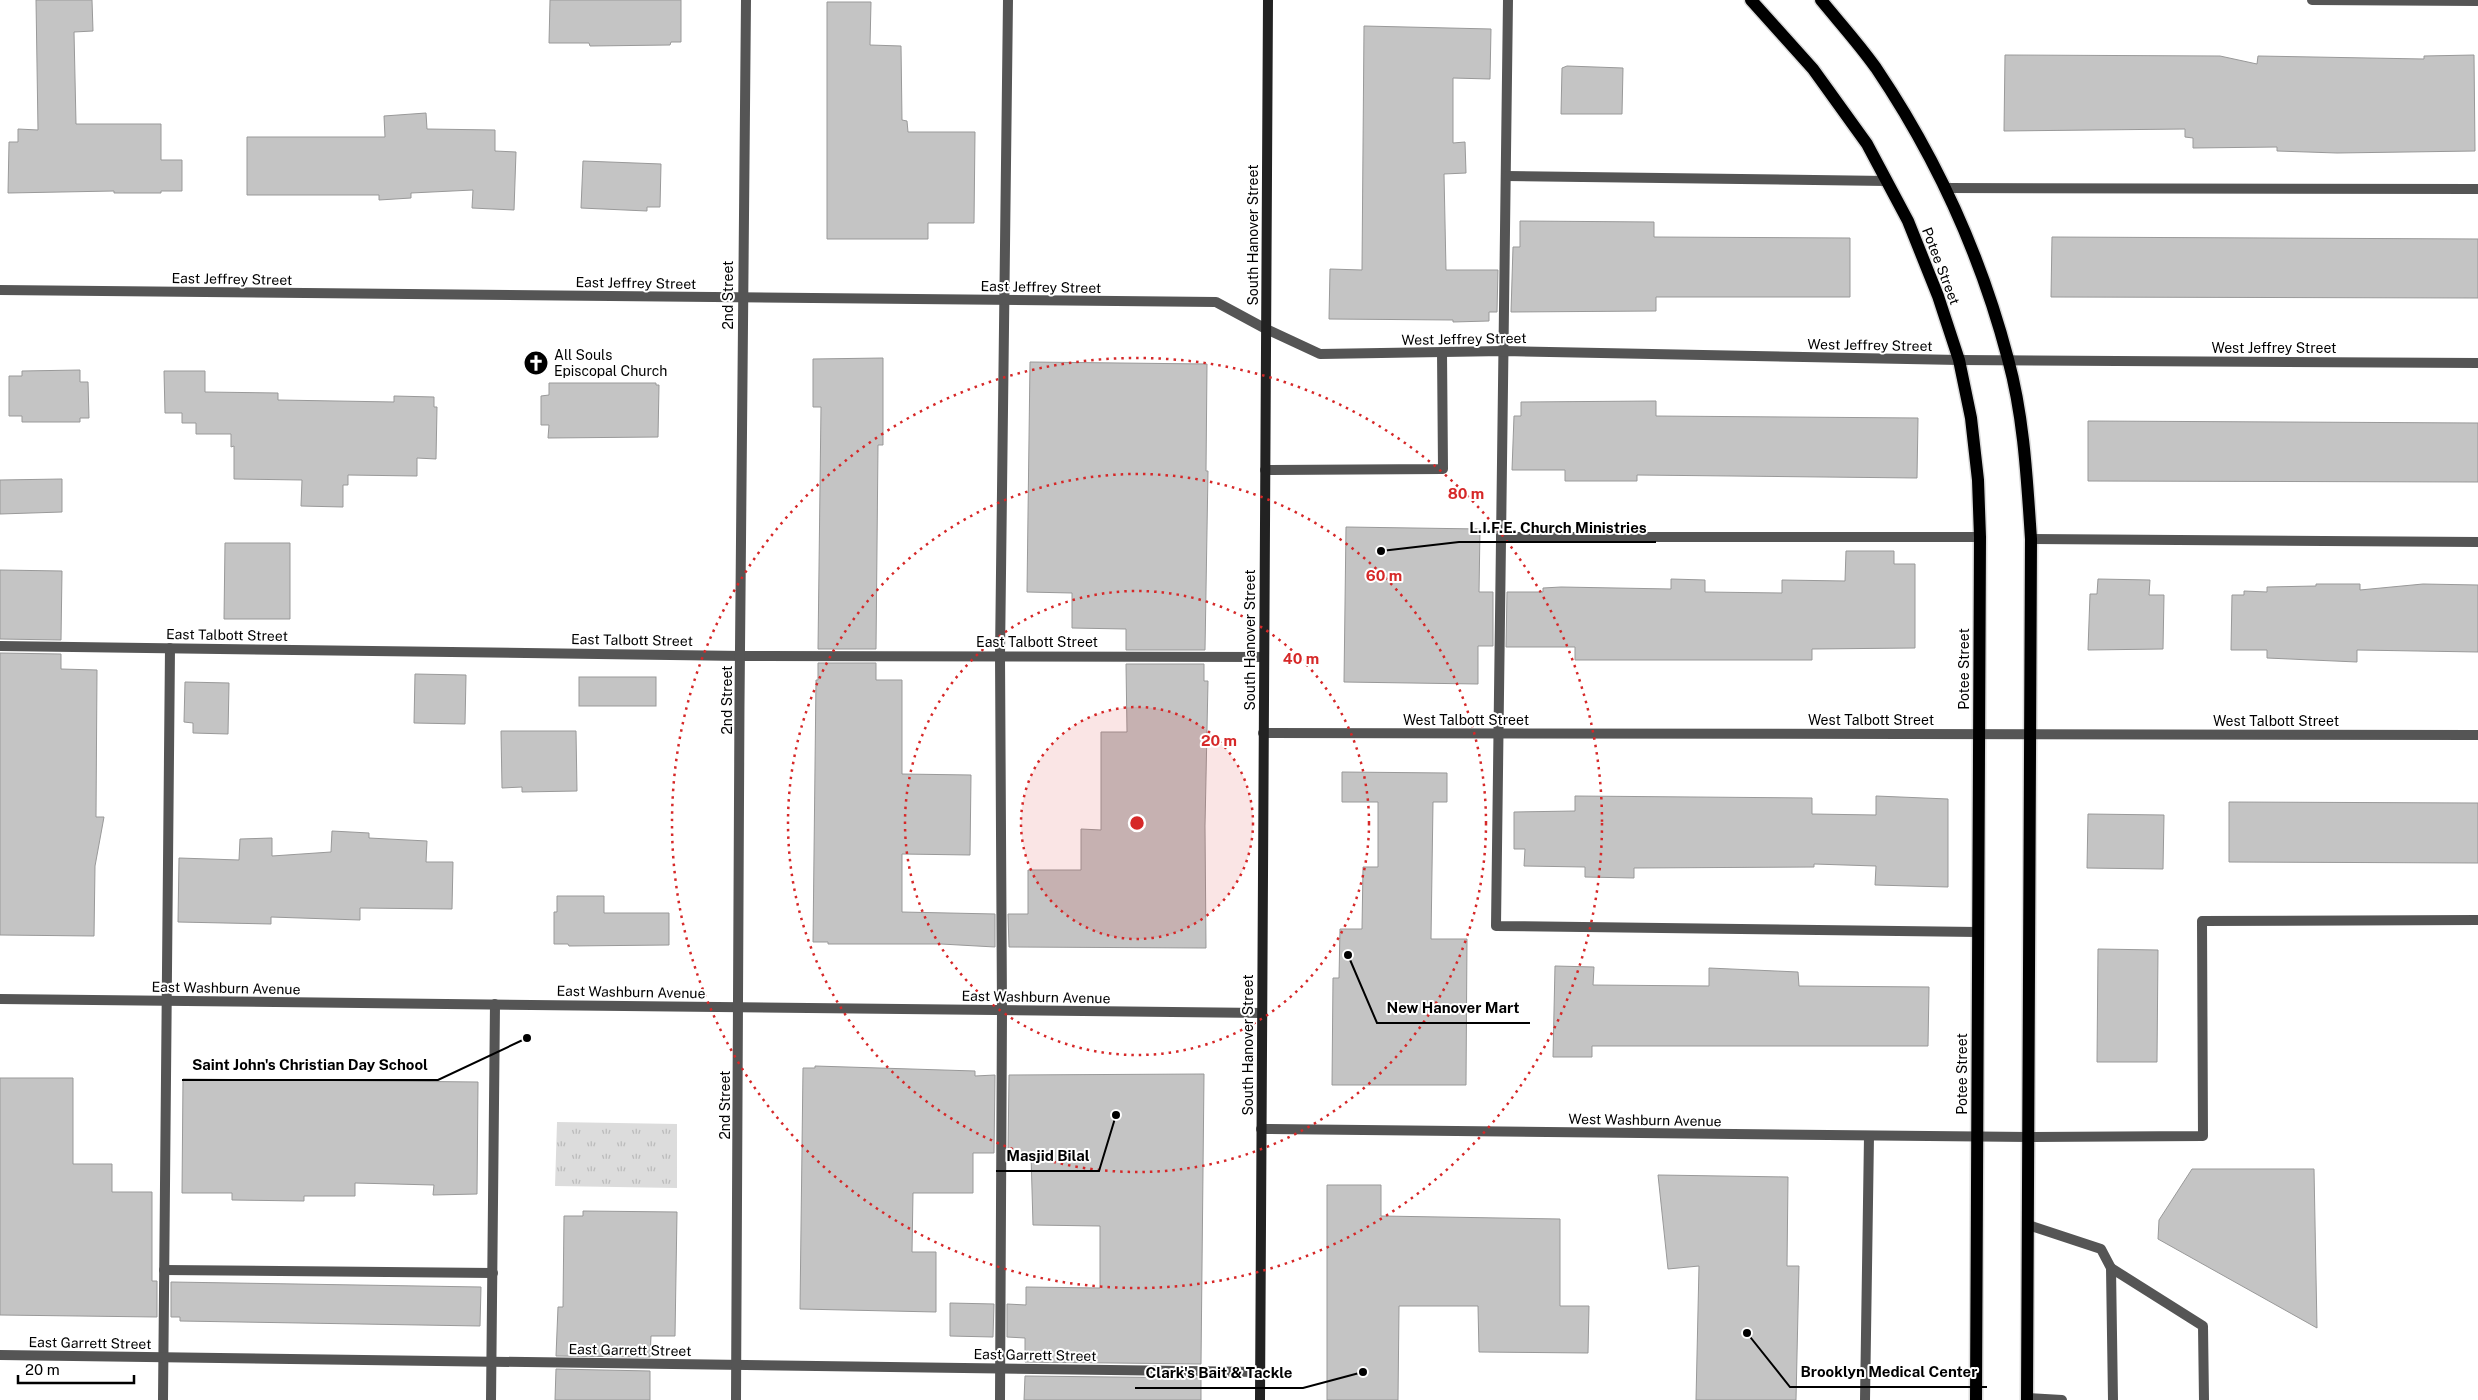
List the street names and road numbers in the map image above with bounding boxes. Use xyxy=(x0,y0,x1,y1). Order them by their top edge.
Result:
street label: South Hanover Street xyxy=(1245,164,1261,306)
street label: Potee Street xyxy=(1919,225,1963,307)
street label: 2nd Street xyxy=(720,260,736,330)
street label: East Jeffrey Street xyxy=(171,270,293,288)
street label: East Jeffrey Street xyxy=(575,274,697,292)
street label: East Jeffrey Street xyxy=(980,278,1102,296)
street label: West Jeffrey Street xyxy=(1401,330,1527,348)
street label: West Jeffrey Street xyxy=(1807,336,1933,354)
street label: West Jeffrey Street xyxy=(2211,340,2337,356)
street label: South Hanover Street xyxy=(1242,569,1258,711)
street label: East Talbott Street xyxy=(166,626,288,644)
street label: Potee Street xyxy=(1956,628,1972,710)
street label: East Talbott Street xyxy=(571,631,693,649)
street label: East Talbott Street xyxy=(976,634,1098,650)
street label: 2nd Street xyxy=(719,665,735,735)
street label: West Talbott Street xyxy=(1403,712,1529,728)
street label: West Talbott Street xyxy=(1808,712,1934,728)
street label: West Talbott Street xyxy=(2213,713,2339,729)
street label: South Hanover Street xyxy=(1240,974,1256,1116)
street label: East Washburn Avenue xyxy=(151,979,301,997)
street label: East Washburn Avenue xyxy=(556,983,706,1001)
street label: East Washburn Avenue xyxy=(961,988,1111,1006)
street label: Potee Street xyxy=(1954,1033,1970,1115)
street label: 2nd Street xyxy=(717,1070,733,1140)
street label: West Washburn Avenue xyxy=(1568,1111,1722,1129)
street label: East Garrett Street xyxy=(28,1334,152,1352)
street label: East Garrett Street xyxy=(568,1341,692,1359)
street label: East Garrett Street xyxy=(973,1346,1097,1364)

